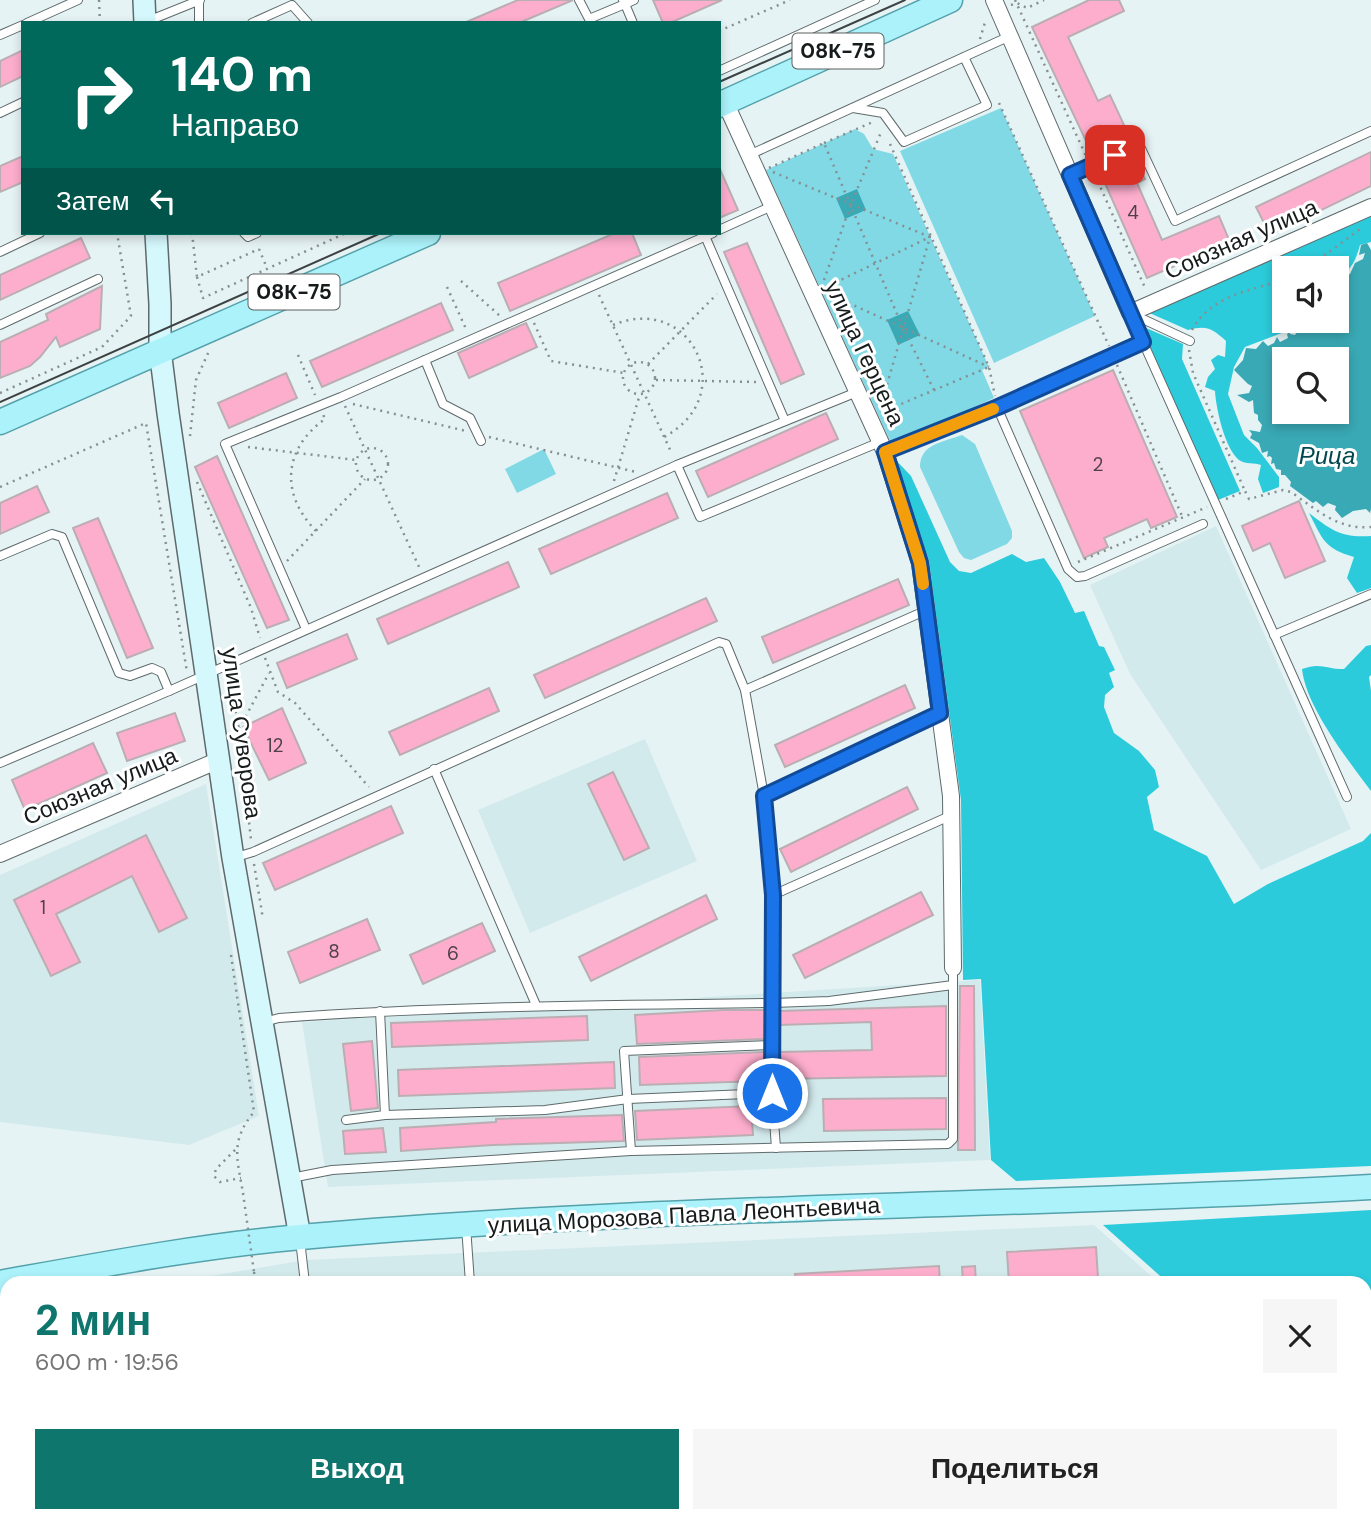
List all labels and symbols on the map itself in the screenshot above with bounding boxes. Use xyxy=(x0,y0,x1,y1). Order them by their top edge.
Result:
road number: 08К-75 xyxy=(792,34,884,68)
pin xyxy=(1085,125,1145,185)
street label: Союзная улица xyxy=(1160,192,1322,286)
house number: 4 xyxy=(1127,200,1139,225)
road number: 08К-75 xyxy=(248,274,340,310)
street label: улица Герцена xyxy=(818,275,912,431)
water label: Рица xyxy=(1299,440,1355,471)
house number: 2 xyxy=(1093,452,1104,477)
street label: улица Суворова xyxy=(215,645,269,821)
house number: 12 xyxy=(267,733,283,758)
street label: Союзная улица xyxy=(18,740,182,832)
house number: 1 xyxy=(40,895,46,920)
house number: 8 xyxy=(328,939,340,964)
house number: 6 xyxy=(447,941,459,966)
position arrow xyxy=(735,1056,809,1130)
street label: улица Морозова Павла Леонтьевича xyxy=(487,1190,881,1240)

